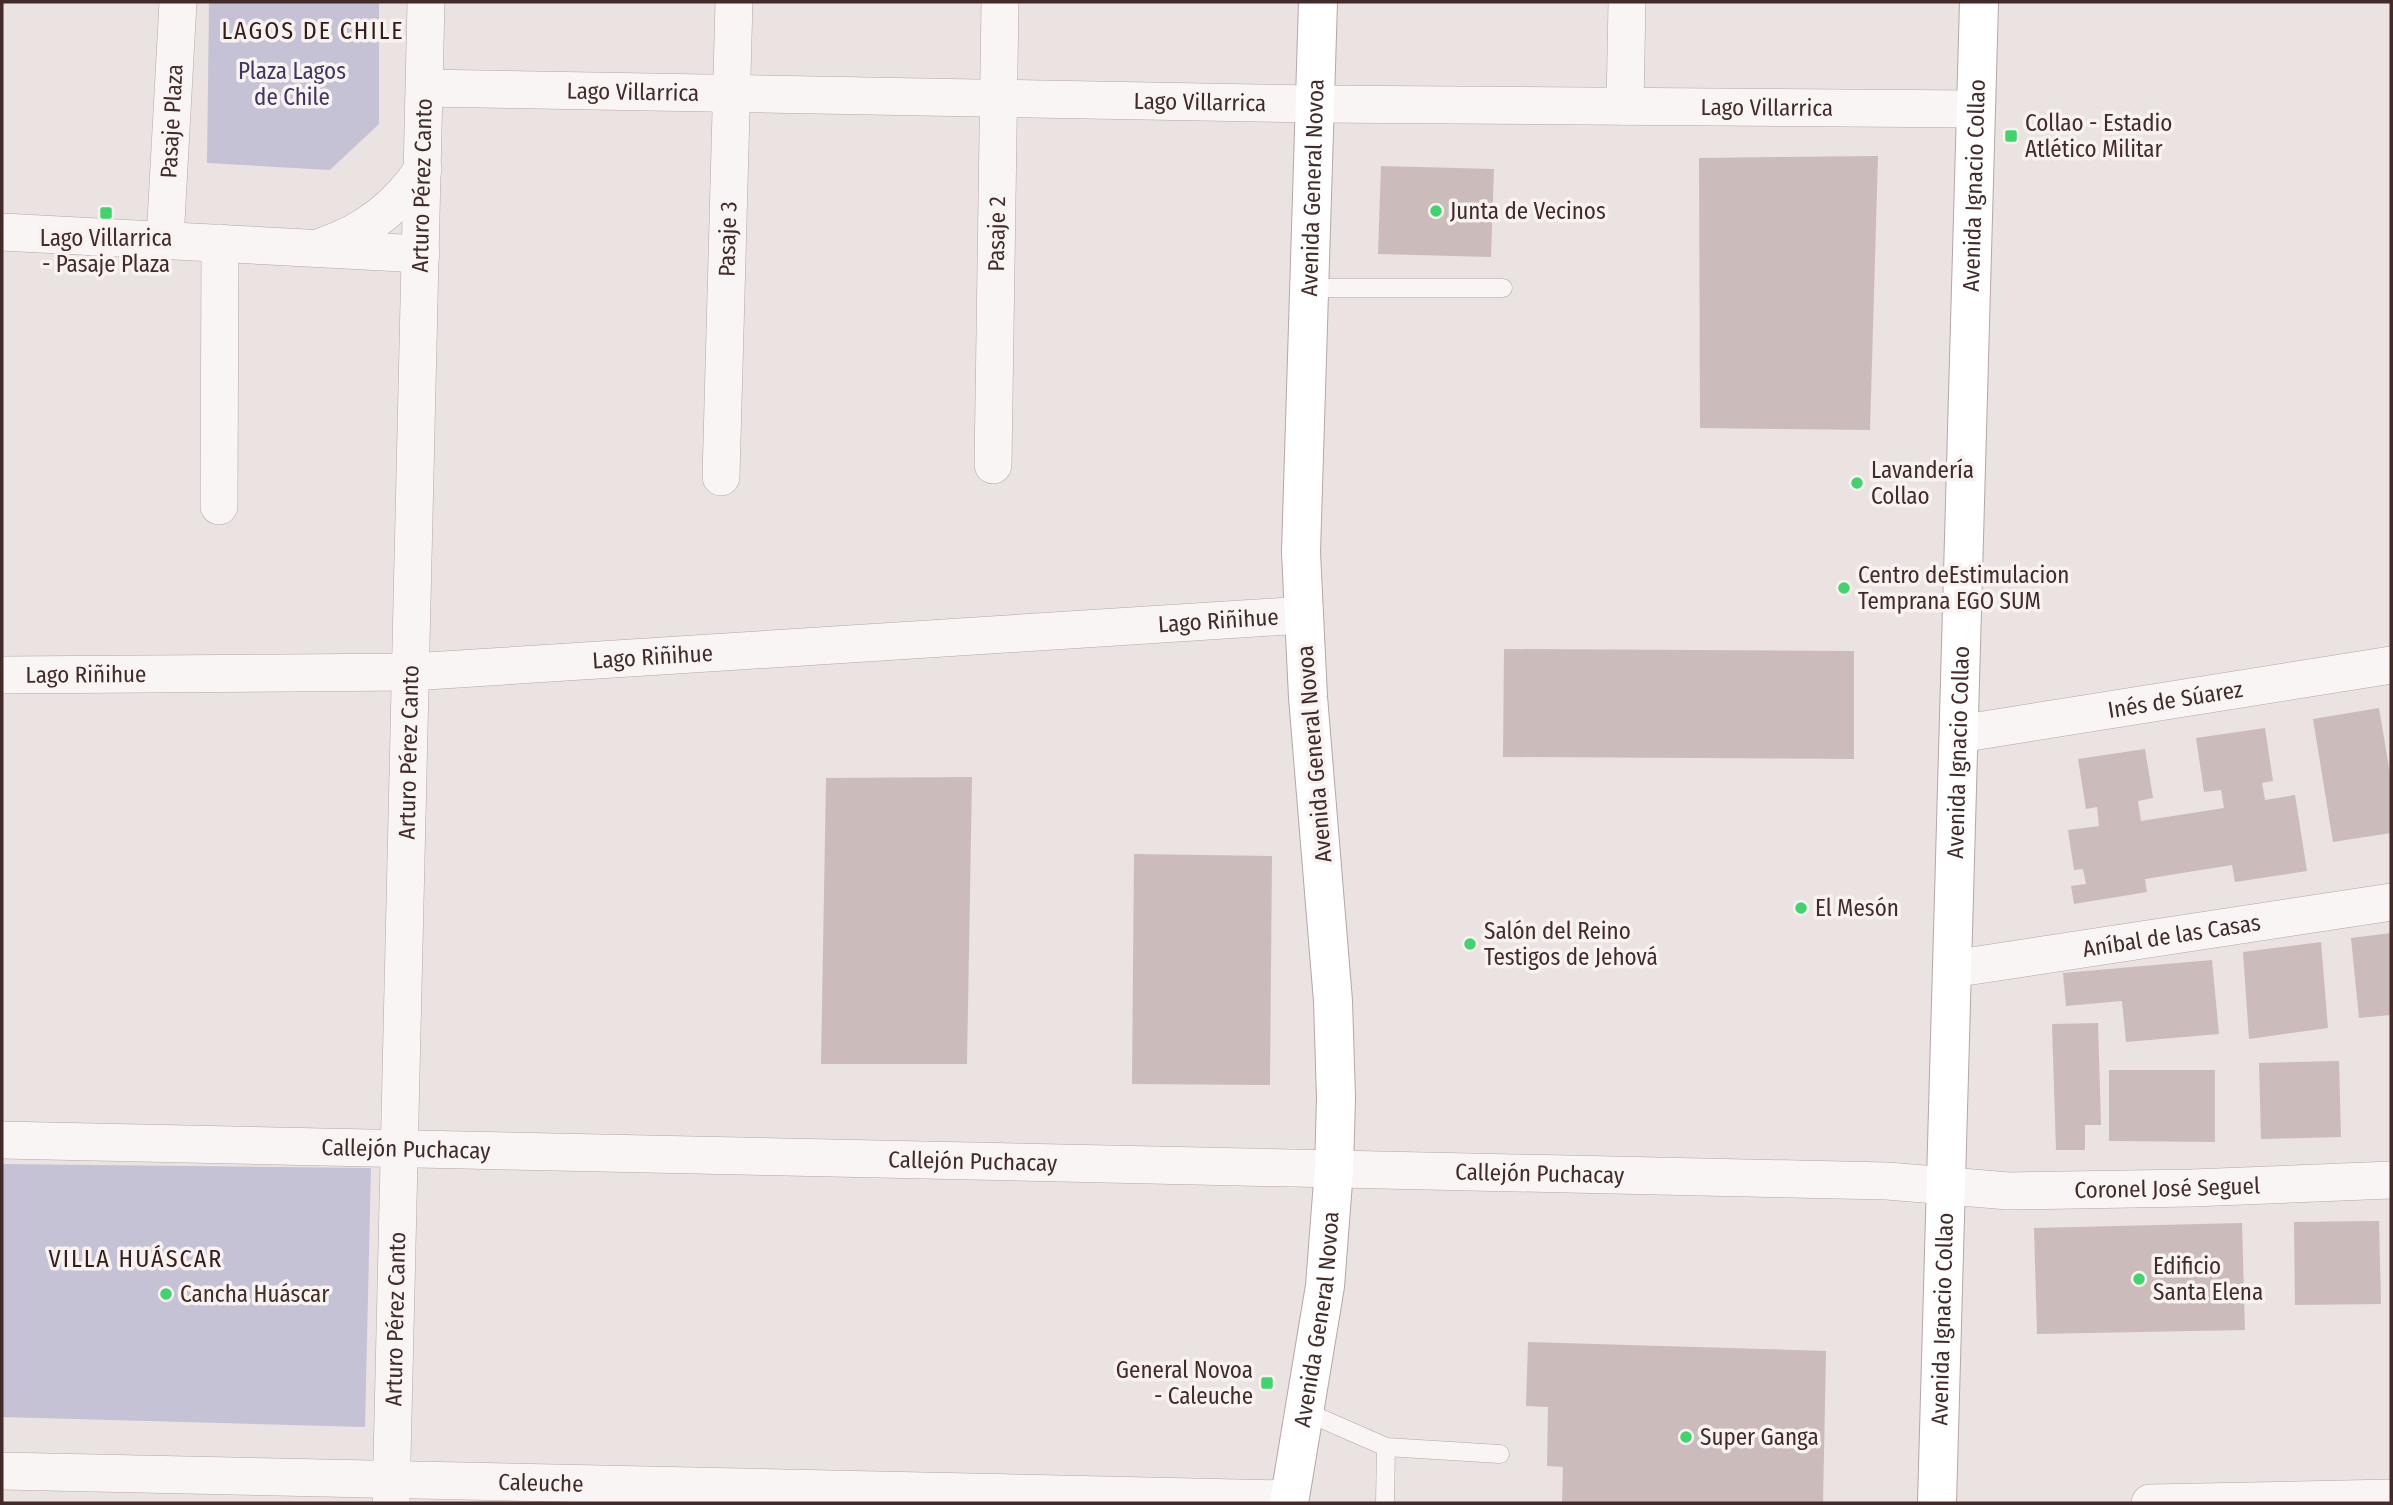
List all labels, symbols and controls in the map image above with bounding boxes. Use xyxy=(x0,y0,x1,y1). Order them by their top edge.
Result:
district label: LAGOS DE CHILE xyxy=(221,17,405,45)
park label: Plaza Lagos de Chile xyxy=(238,57,346,111)
street label: Pasaje Plaza xyxy=(154,63,189,179)
street label: Lago Villarrica xyxy=(566,77,700,107)
street label: Avenida General Novoa xyxy=(1295,78,1330,297)
street label: Avenida Ignacio Collao xyxy=(1957,79,1991,292)
street label: Lago Villarrica xyxy=(1133,87,1266,117)
street label: Lago Villarrica xyxy=(1700,93,1833,122)
street label: Arturo Pérez Canto xyxy=(406,98,438,273)
place label: Collao - Estadio Atlético Militar xyxy=(2025,109,2172,163)
marker: Collao - Estadio Atlético Militar xyxy=(2003,128,2019,144)
street label: Pasaje 2 xyxy=(982,196,1011,272)
place label: Junta de Vecinos xyxy=(1450,197,1606,225)
street label: Pasaje 3 xyxy=(712,201,743,277)
marker: Junta de Vecinos xyxy=(1428,203,1444,219)
marker: Lago Villarrica - Pasaje Plaza xyxy=(98,205,114,221)
place label: Lago Villarrica - Pasaje Plaza xyxy=(40,224,172,278)
place label: Lavandería Collao xyxy=(1871,456,1974,510)
marker: Lavandería Collao xyxy=(1849,475,1865,491)
place label: Centro deEstimulacion Temprana EGO SUM xyxy=(1858,561,2069,615)
marker: Centro deEstimulacion Temprana EGO SUM xyxy=(1836,580,1852,596)
street label: Lago Riñihue xyxy=(1157,603,1280,638)
street label: Lago Riñihue xyxy=(591,639,714,674)
street label: Avenida General Novoa xyxy=(1291,644,1337,864)
street label: Avenida Ignacio Collao xyxy=(1941,646,1975,859)
street label: Lago Riñihue xyxy=(25,660,147,689)
street label: Arturo Pérez Canto xyxy=(392,665,425,840)
street label: Inés de Súarez xyxy=(2106,675,2245,724)
place label: El Mesón xyxy=(1815,894,1899,922)
marker: El Mesón xyxy=(1793,900,1809,916)
street label: Aníbal de las Casas xyxy=(2081,908,2262,963)
place label: Salón del Reino Testigos de Jehová xyxy=(1484,917,1658,971)
marker: Salón del Reino Testigos de Jehová xyxy=(1462,936,1478,952)
street label: Callejón Puchacay xyxy=(321,1133,491,1165)
street label: Callejón Puchacay xyxy=(888,1145,1058,1177)
street label: Callejón Puchacay xyxy=(1455,1158,1625,1189)
street label: Coronel José Seguel xyxy=(2074,1171,2260,1204)
street label: Avenida General Novoa xyxy=(1288,1210,1345,1429)
street label: Avenida Ignacio Collao xyxy=(1925,1212,1959,1426)
street label: Arturo Pérez Canto xyxy=(379,1231,411,1407)
district label: VILLA HUÁSCAR xyxy=(49,1244,223,1273)
place label: Edificio Santa Elena xyxy=(2153,1252,2263,1306)
marker: Edificio Santa Elena xyxy=(2131,1271,2147,1287)
place label: Cancha Huáscar xyxy=(180,1280,329,1308)
marker: Cancha Huáscar xyxy=(158,1286,174,1302)
place label: General Novoa - Caleuche xyxy=(1116,1356,1253,1410)
marker: General Novoa - Caleuche xyxy=(1259,1375,1275,1391)
place label: Super Ganga xyxy=(1700,1423,1819,1451)
marker: Super Ganga xyxy=(1678,1429,1694,1445)
street label: Caleuche xyxy=(498,1468,584,1498)

